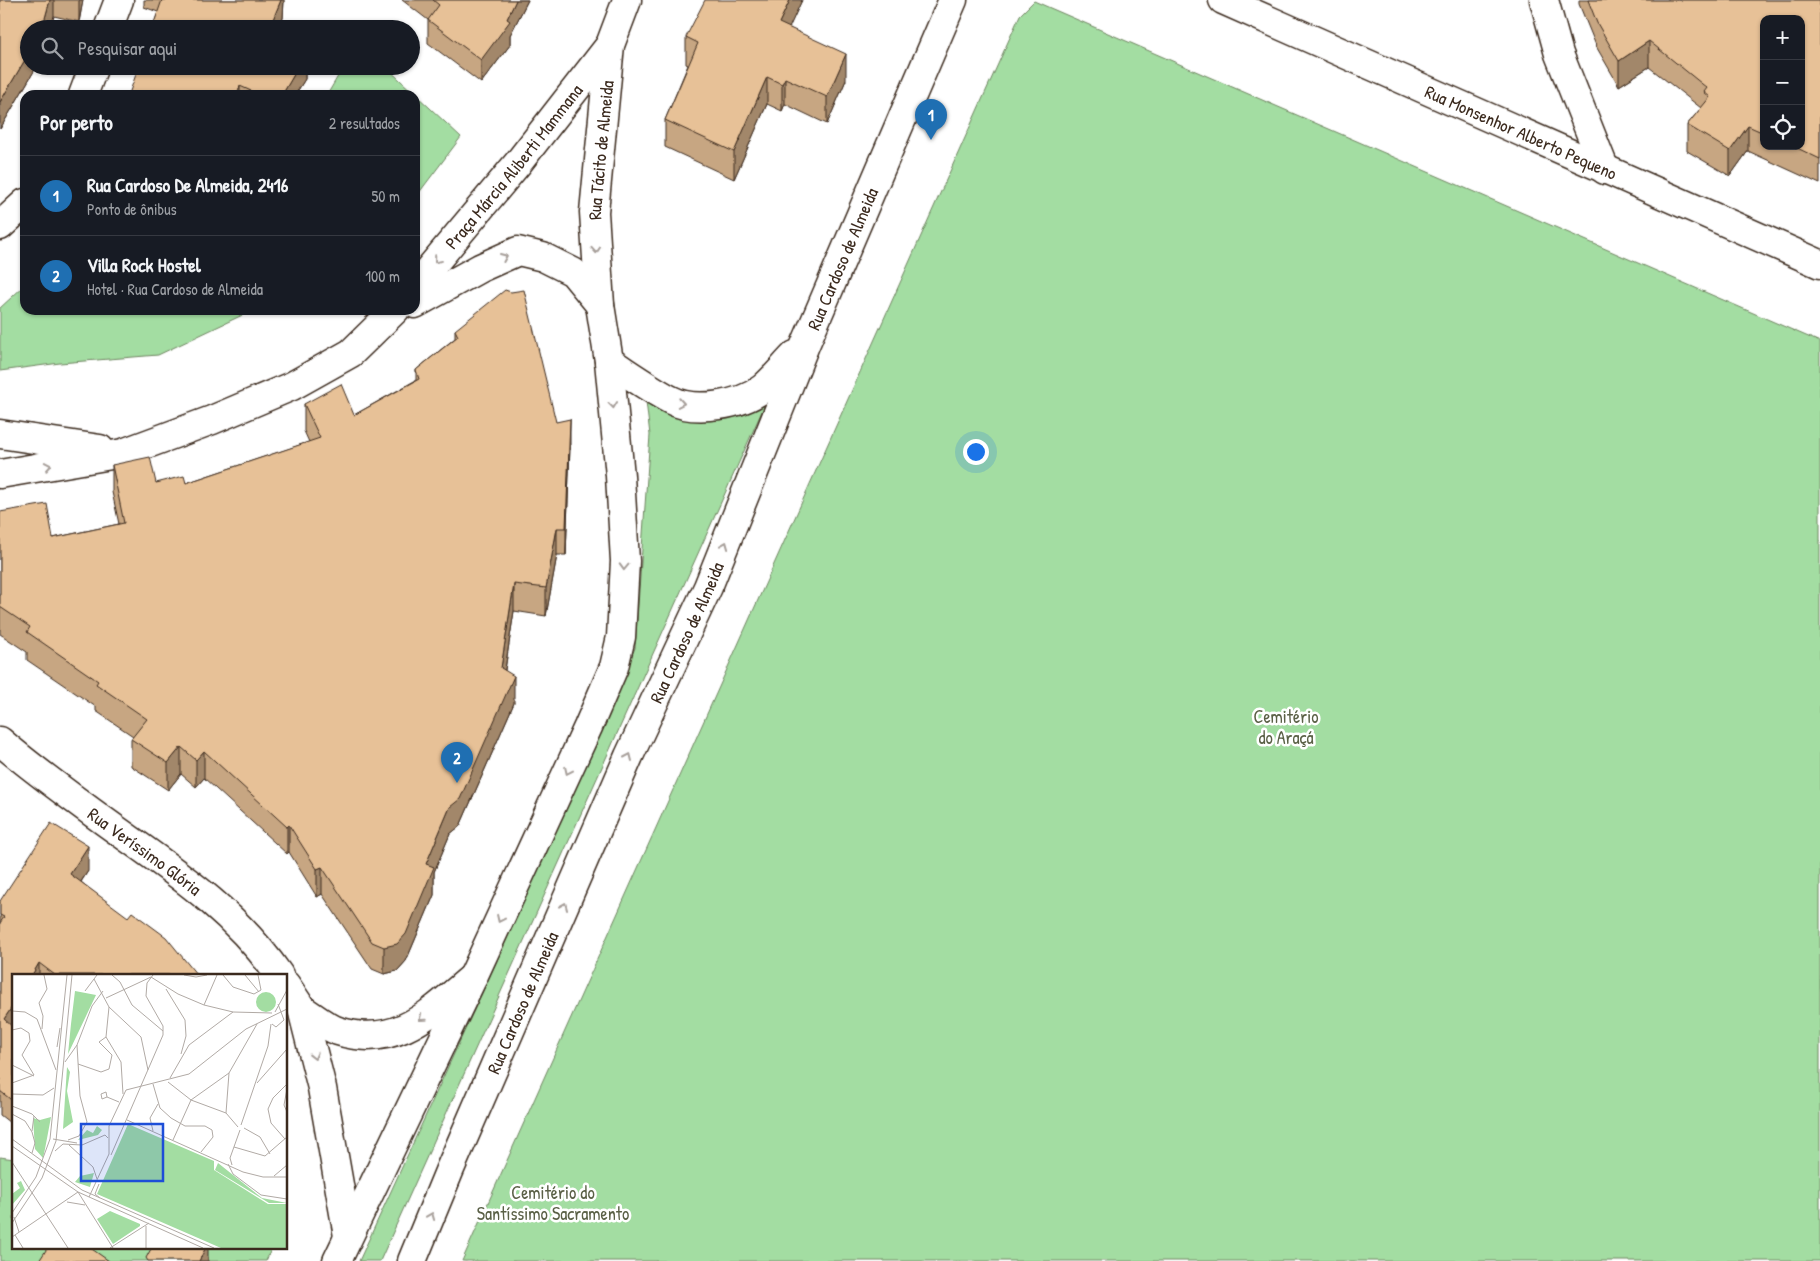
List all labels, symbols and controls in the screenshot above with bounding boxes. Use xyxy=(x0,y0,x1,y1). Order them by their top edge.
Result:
map controls xyxy=(1760,15,1805,150)
button: + xyxy=(1760,15,1805,60)
search box xyxy=(20,20,420,75)
icon: search xyxy=(38,34,66,62)
text: Pesquisar aqui xyxy=(78,35,177,61)
button: − xyxy=(1760,60,1805,105)
street label: Praça Márcia Aliberti Mammana xyxy=(439,78,588,254)
street label: Rua Monsenhor Alberto Pequeno xyxy=(1421,78,1621,185)
street label: Rua Tácito de Almeida xyxy=(582,79,619,221)
pin: 1 xyxy=(915,99,947,140)
button: locate xyxy=(1760,105,1805,150)
text: Por perto xyxy=(40,108,113,137)
text: 2 resultados xyxy=(329,112,400,134)
text: Rua Cardoso De Almeida, 2416 xyxy=(87,172,288,198)
street label: Rua Cardoso de Almeida xyxy=(801,183,884,334)
text: 1 xyxy=(53,185,59,207)
text: 50 m xyxy=(372,185,400,207)
text: Ponto de ônibus xyxy=(87,198,177,220)
one-way arrow xyxy=(591,246,602,254)
text: Villa Rock Hostel xyxy=(87,252,201,278)
one-way arrow xyxy=(499,253,508,263)
one-way arrow xyxy=(434,254,442,263)
text: 2 xyxy=(52,265,60,287)
text: 100 m xyxy=(365,265,400,287)
text: Hotel · Rua Cardoso de Almeida xyxy=(87,278,263,300)
one-way arrow xyxy=(676,397,685,407)
one-way arrow xyxy=(607,401,618,409)
your location xyxy=(963,439,989,465)
one-way arrow xyxy=(44,461,52,471)
one-way arrow xyxy=(719,541,729,550)
street label: Rua Cardoso de Almeida xyxy=(643,558,729,707)
one-way arrow xyxy=(619,563,630,571)
park label: Cemitério do Araçá xyxy=(1254,704,1318,750)
pin: 2 xyxy=(441,742,473,783)
one-way arrow xyxy=(623,753,633,762)
one-way arrow xyxy=(563,766,574,775)
street label: Rua Veríssimo Glória xyxy=(83,801,207,901)
one-way arrow xyxy=(558,902,569,911)
one-way arrow xyxy=(496,914,506,923)
street label: Rua Cardoso de Almeida xyxy=(480,928,564,1077)
inset map xyxy=(12,974,288,1248)
one-way arrow xyxy=(419,1013,428,1021)
one-way arrow xyxy=(308,1052,319,1061)
park label: Cemitério do Santíssimo Sacramento xyxy=(477,1180,629,1226)
one-way arrow xyxy=(424,1212,435,1221)

